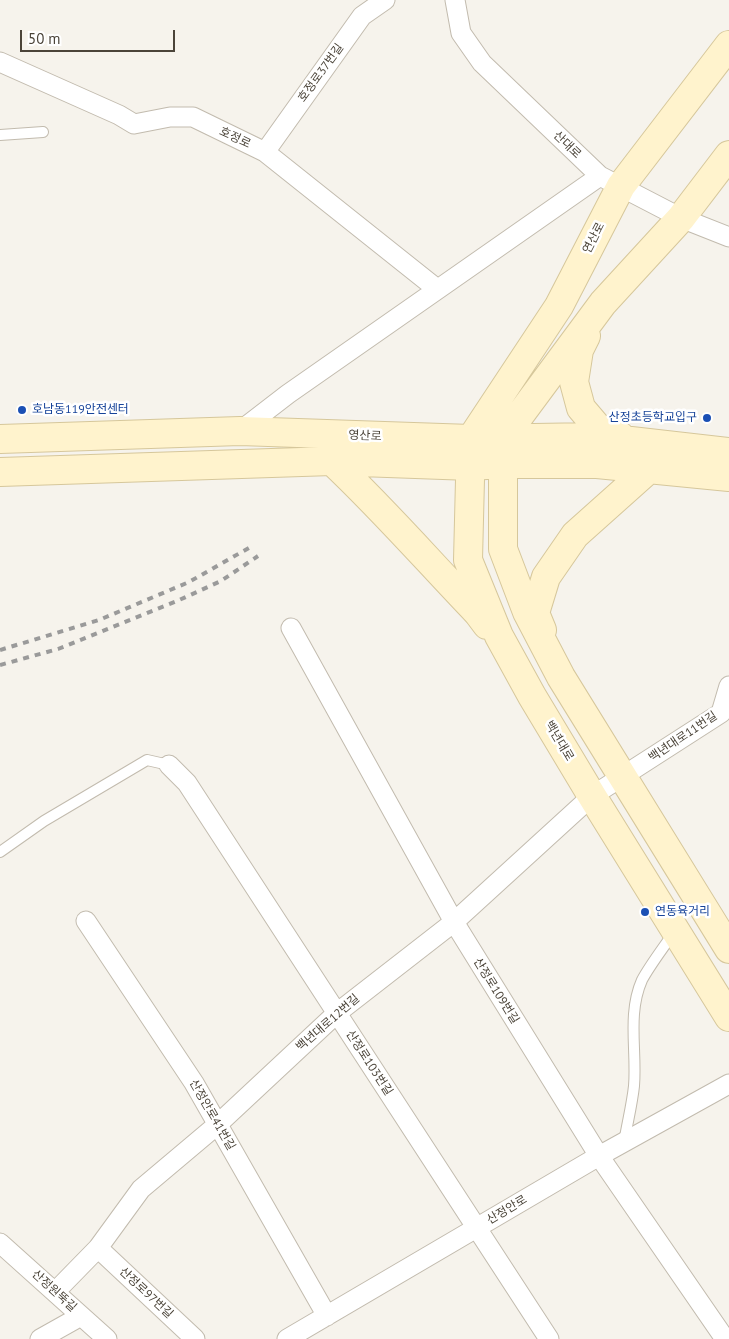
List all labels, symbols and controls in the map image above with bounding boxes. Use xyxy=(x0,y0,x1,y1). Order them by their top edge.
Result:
scale bar xyxy=(22,20,178,52)
text: 50 m xyxy=(28,29,61,48)
street label: 호정로37번길 xyxy=(295,41,347,105)
street label: 호정로 xyxy=(217,124,253,152)
street label: 산대로 xyxy=(550,128,584,162)
street label: 연산로 xyxy=(580,220,608,256)
place label: 호남동119안전센터 xyxy=(32,403,129,417)
marker: 호남동119안전센터 xyxy=(16,404,28,416)
place label: 산정초등학교입구 xyxy=(609,411,697,425)
marker: 산정초등학교입구 xyxy=(701,412,713,424)
street label: 영산로 xyxy=(348,428,382,444)
street label: 백년대로11번길 xyxy=(646,709,720,765)
street label: 백년대로 xyxy=(541,718,577,764)
place label: 연동육거리 xyxy=(655,905,710,919)
marker: 연동육거리 xyxy=(639,906,651,918)
street label: 산정로109번길 xyxy=(470,955,522,1027)
street label: 백년대로12번길 xyxy=(293,992,363,1054)
street label: 산정로103번길 xyxy=(343,1028,395,1098)
street label: 산정안로41번길 xyxy=(186,1077,238,1153)
street label: 산정안로 xyxy=(484,1192,530,1228)
street label: 산정로97번길 xyxy=(116,1264,176,1322)
street label: 산정원뚝길 xyxy=(29,1267,79,1315)

